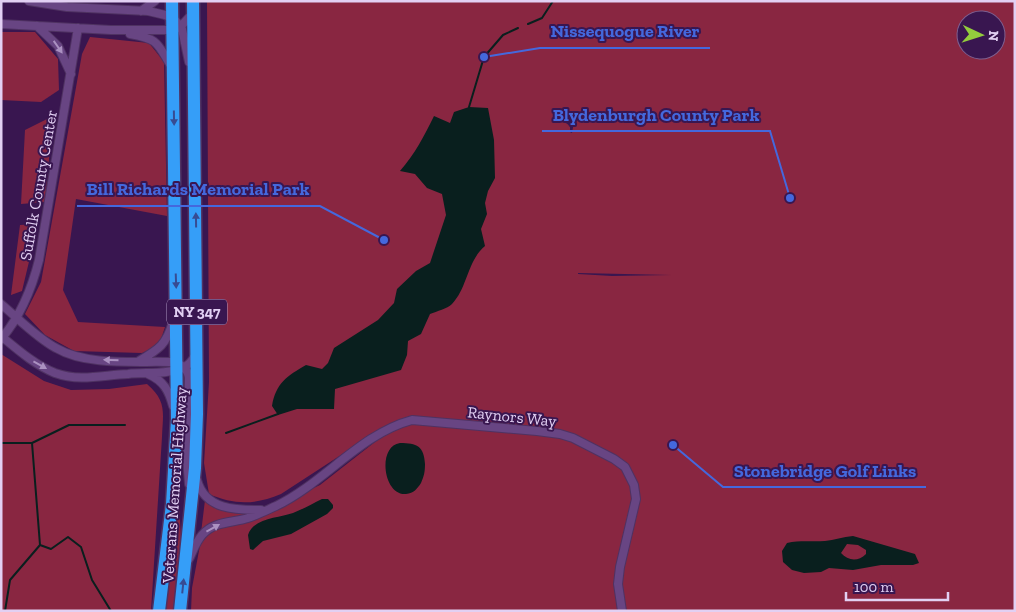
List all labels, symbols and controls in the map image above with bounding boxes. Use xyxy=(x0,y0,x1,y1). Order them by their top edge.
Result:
north arrow xyxy=(956,10,1006,60)
callout: Nissequogue River xyxy=(540,15,710,48)
text: Nissequogue River xyxy=(550,20,700,42)
text: N xyxy=(985,30,1002,42)
one-way arrow xyxy=(53,40,63,54)
callout: Blydenburgh County Park xyxy=(542,98,770,131)
text: Blydenburgh County Park xyxy=(553,104,759,126)
street label: Suffolk County Center xyxy=(16,108,61,262)
one-way arrow xyxy=(170,111,178,127)
callout: Bill Richards Memorial Park xyxy=(77,173,320,206)
text: Bill Richards Memorial Park xyxy=(86,178,310,200)
one-way arrow xyxy=(192,212,200,228)
one-way arrow xyxy=(172,273,180,289)
road number: NY 347 xyxy=(167,300,227,324)
one-way arrow xyxy=(103,356,119,364)
one-way arrow xyxy=(33,361,48,369)
street label: Veterans Memorial Highway xyxy=(158,386,191,585)
street label: Raynors Way xyxy=(466,402,558,431)
callout: Stonebridge Golf Links xyxy=(723,454,926,487)
text: Stonebridge Golf Links xyxy=(734,460,916,482)
one-way arrow xyxy=(206,524,220,532)
scale bar xyxy=(846,570,948,602)
one-way arrow xyxy=(179,577,187,593)
text: 100 m xyxy=(854,578,893,596)

